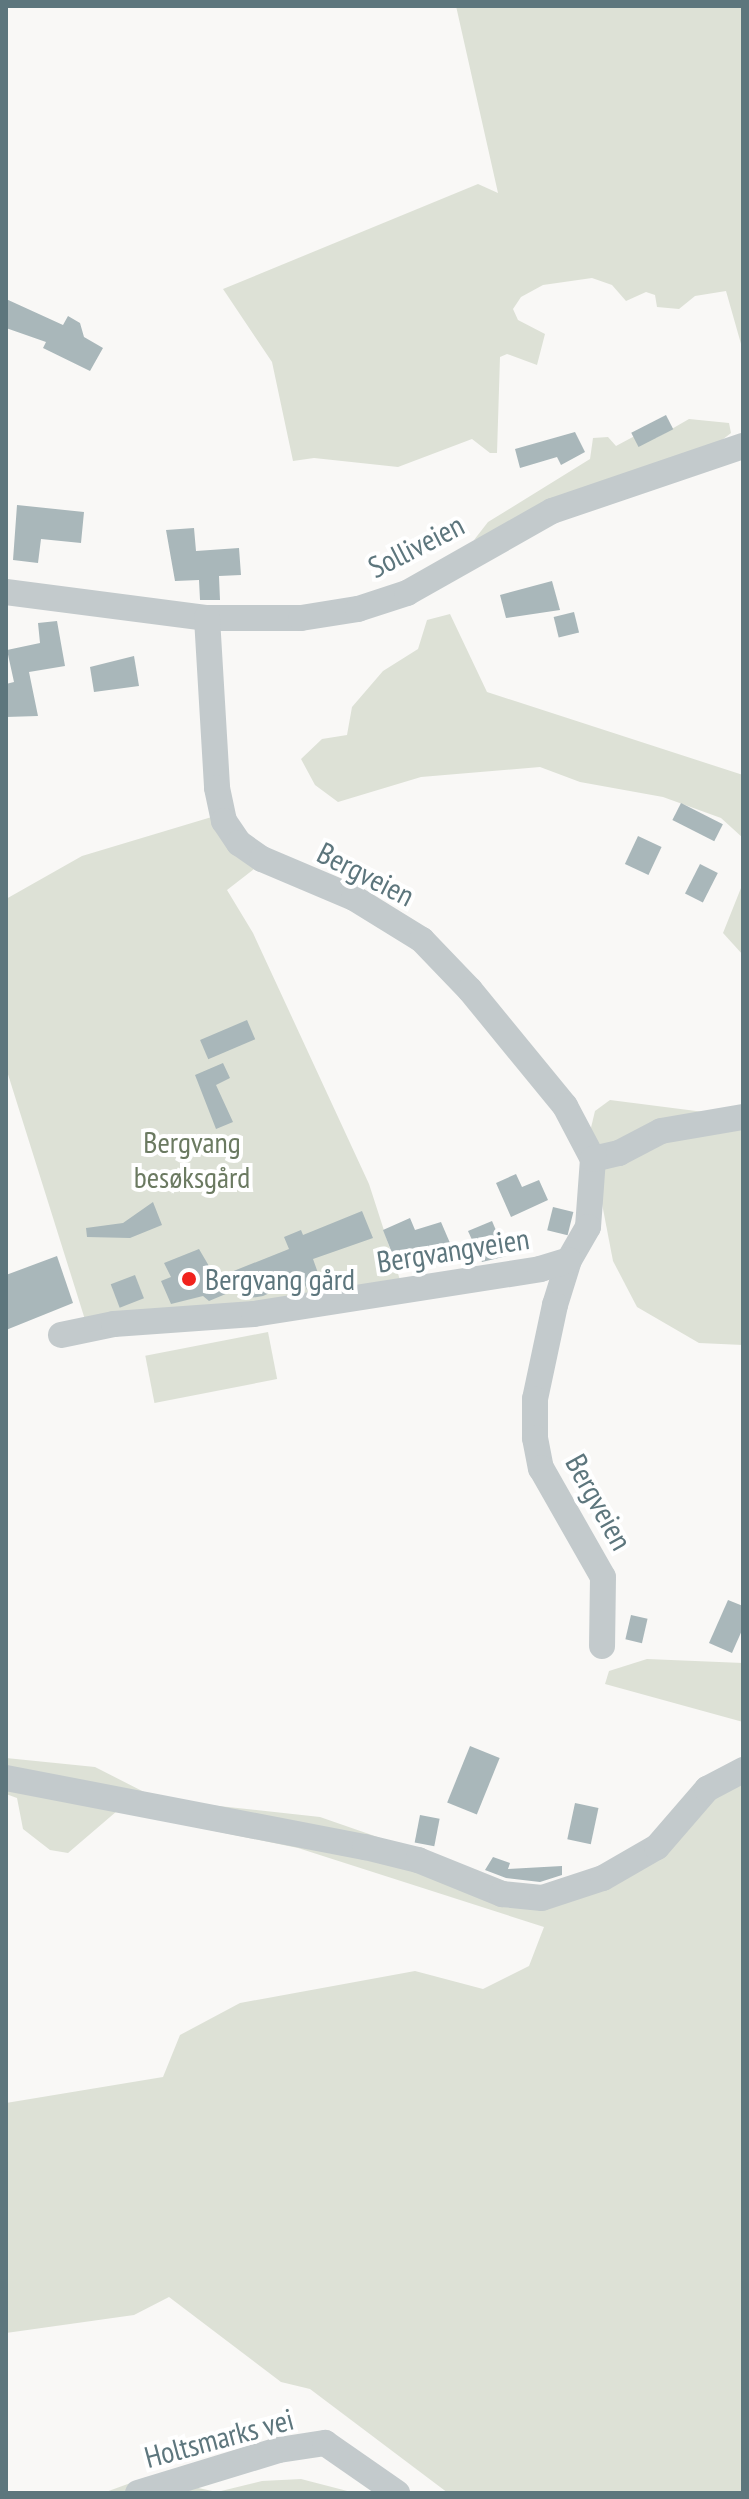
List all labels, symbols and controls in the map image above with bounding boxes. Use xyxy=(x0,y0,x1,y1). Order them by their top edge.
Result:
street label: Solliveien xyxy=(362,507,470,585)
street label: Bergveien xyxy=(312,834,420,914)
park label: Bergvang besøksgård xyxy=(134,1124,250,1194)
street label: Bergvangveien xyxy=(374,1220,532,1280)
place label: Bergvang gård xyxy=(205,1261,355,1297)
marker: Bergvang gård xyxy=(180,1270,198,1288)
street label: Bergveien xyxy=(558,1448,640,1556)
street label: Holtsmarks vei xyxy=(141,2401,297,2475)

